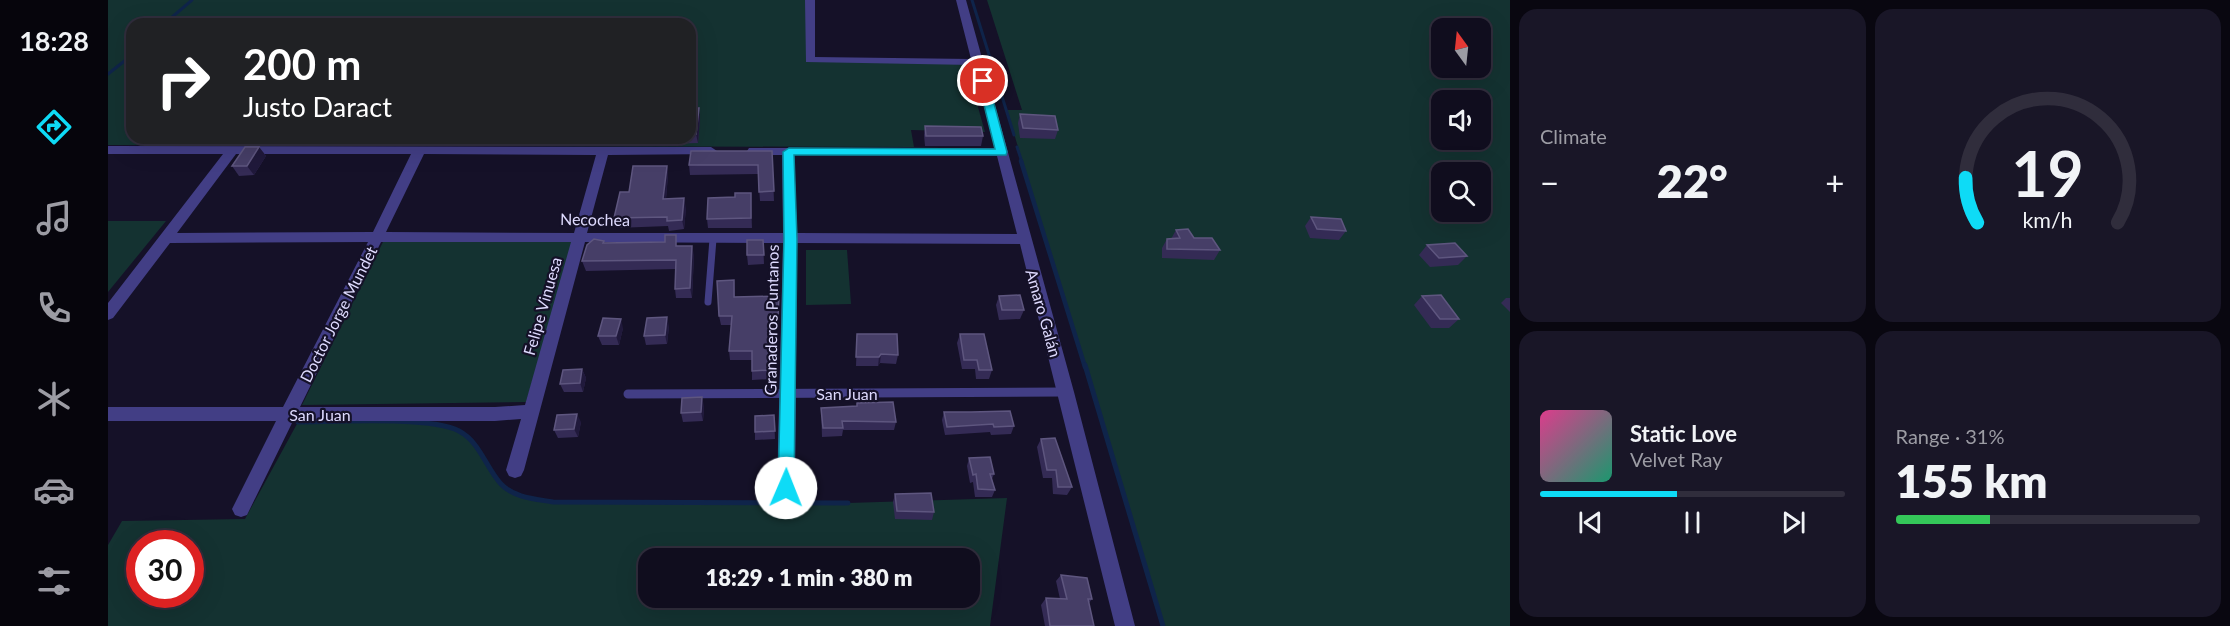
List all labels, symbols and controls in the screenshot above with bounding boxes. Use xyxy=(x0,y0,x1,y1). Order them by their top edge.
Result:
north arrow xyxy=(1431,18,1491,78)
map controls xyxy=(1431,18,1491,222)
text: 18:28 xyxy=(19,24,89,57)
text: 200 m xyxy=(243,39,361,89)
icon: right xyxy=(144,42,222,120)
pin xyxy=(957,55,1008,106)
icon: arrive xyxy=(966,64,999,97)
text: Justo Daract xyxy=(243,90,392,123)
button: sound xyxy=(1431,90,1491,150)
icon: directions xyxy=(33,106,75,148)
text: Climate xyxy=(1540,124,1607,148)
text: 19 xyxy=(2012,135,2084,210)
text: 22° xyxy=(1657,154,1728,208)
button: search xyxy=(1431,162,1491,222)
text: − xyxy=(1540,162,1559,202)
text: + xyxy=(1825,162,1844,202)
icon: music xyxy=(33,197,75,239)
text: km/h xyxy=(2023,207,2073,233)
street label: Necochea xyxy=(560,209,630,229)
street label: Doctor Jorge Mundet xyxy=(295,243,381,385)
street label: Granaderos Puntanos xyxy=(760,244,782,396)
street label: Felipe Vinuesa xyxy=(519,255,565,357)
street label: Amaro Galán xyxy=(1022,267,1066,359)
icon: phone xyxy=(33,287,75,329)
icon: climate xyxy=(33,378,75,420)
street label: San Juan xyxy=(816,384,878,403)
street label: San Juan xyxy=(289,405,351,424)
text: Static Love xyxy=(1630,420,1737,447)
text: Range · 31% xyxy=(1896,424,2004,448)
text: Velvet Ray xyxy=(1630,447,1723,471)
text: 155 km xyxy=(1896,454,2048,508)
position arrow xyxy=(754,456,818,520)
icon: car xyxy=(33,469,75,511)
icon: previous xyxy=(1574,506,1607,539)
icon: pause xyxy=(1676,506,1709,539)
icon: next xyxy=(1777,506,1810,539)
speed limit sign: 30 xyxy=(126,530,204,608)
icon: filters xyxy=(33,560,75,602)
text: 18:29 · 1 min · 380 m xyxy=(706,564,912,591)

